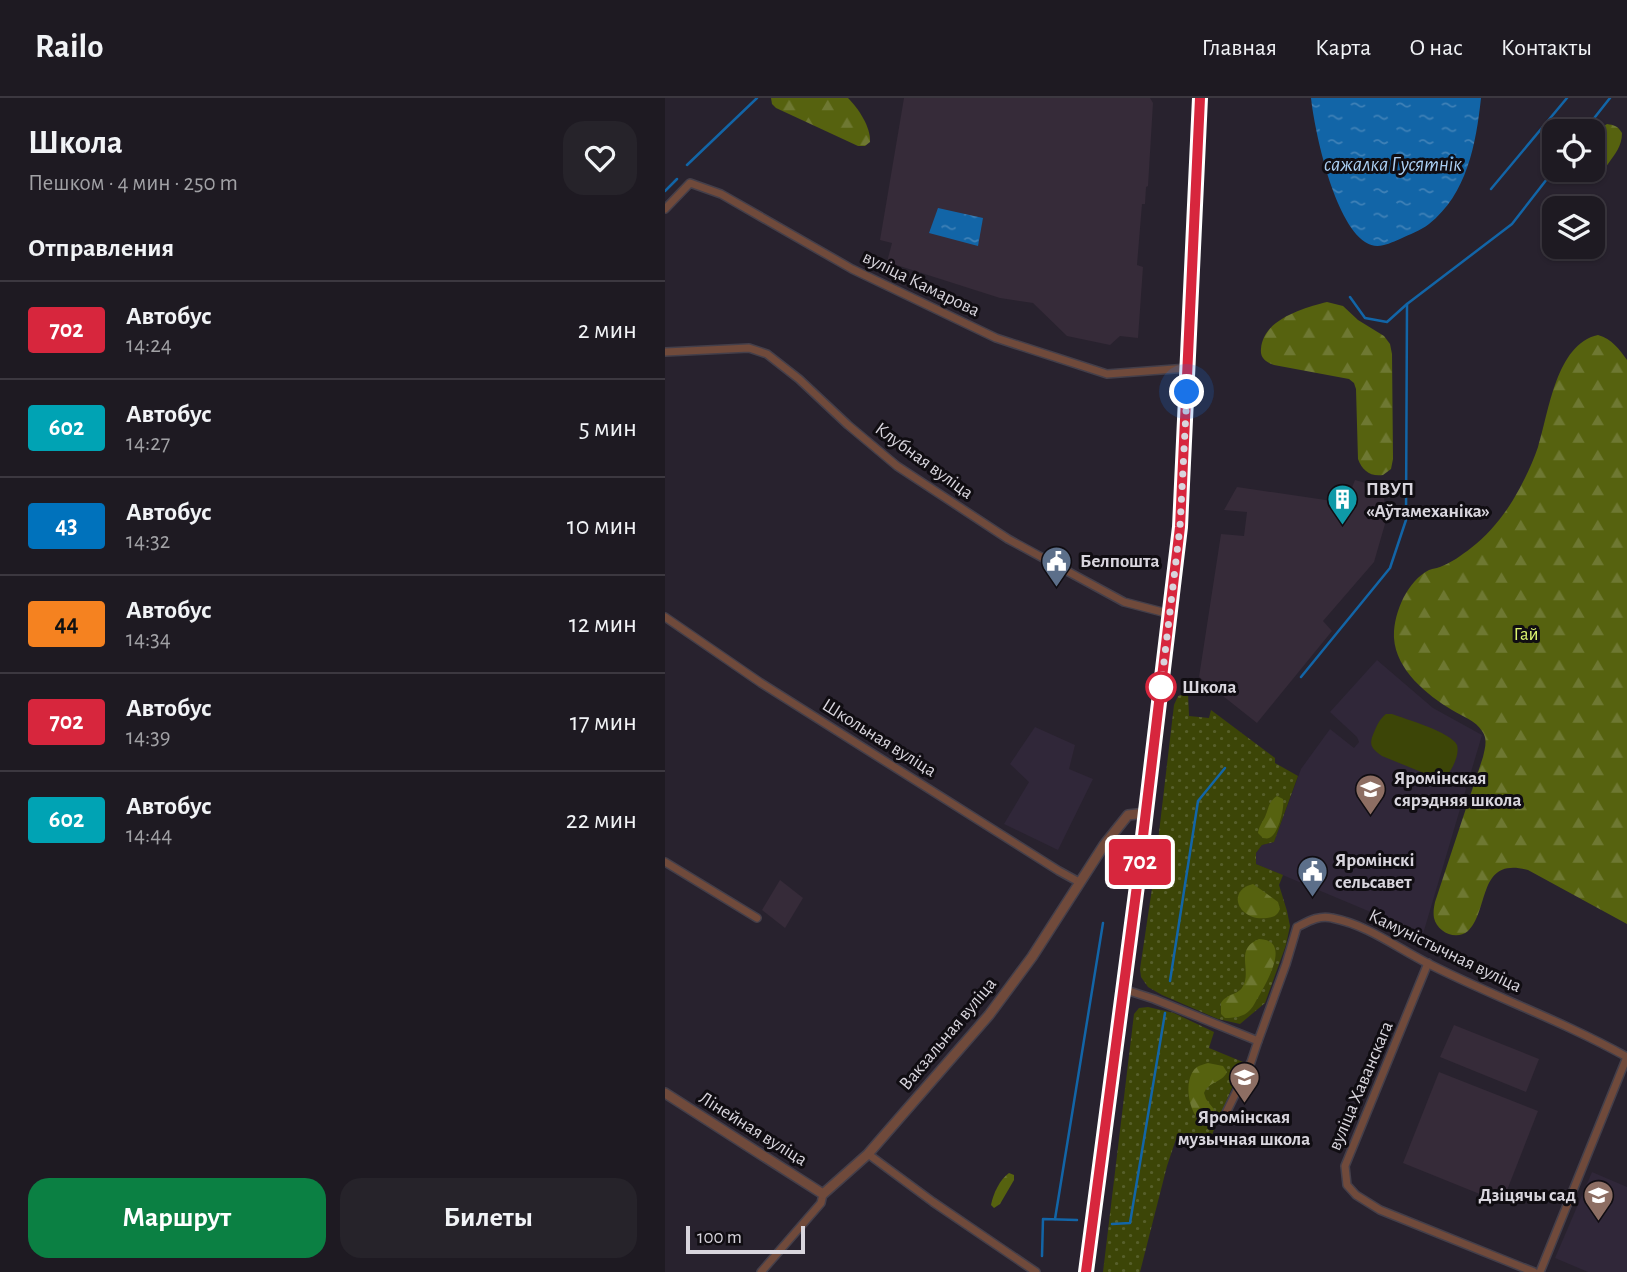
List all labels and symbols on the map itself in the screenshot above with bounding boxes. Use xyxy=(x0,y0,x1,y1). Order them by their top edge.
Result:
water label: сажалка Гусятнік xyxy=(1324,154,1462,175)
street label: вуліца Камарова xyxy=(859,247,983,321)
your location xyxy=(1169,374,1204,409)
street label: Клубная вуліца xyxy=(871,419,977,503)
place label: ПВУП «Аўтамеханіка» xyxy=(1366,480,1490,521)
building icon: ПВУП «Аўтамеханіка» xyxy=(1326,483,1360,527)
public building icon: Белпошта xyxy=(1040,544,1074,588)
place label: Белпошта xyxy=(1080,552,1159,571)
park label: Гай xyxy=(1513,625,1539,644)
marker: Школа xyxy=(1146,672,1176,702)
place label: Школа xyxy=(1182,678,1237,697)
street label: Школьная вуліца xyxy=(819,695,940,781)
place label: Яромінская сярэдняя школа xyxy=(1394,769,1521,810)
school or university icon: Яромінская сярэдняя школа xyxy=(1354,772,1388,816)
line badge: 702 xyxy=(1100,839,1180,885)
place label: Яромінскі сельсавет xyxy=(1335,851,1414,892)
public building icon: Яромінскі сельсавет xyxy=(1295,854,1329,898)
street label: Камуністычная вуліца xyxy=(1366,906,1525,996)
street label: Вакзальная вуліца xyxy=(896,974,1000,1094)
street label: вуліца Хаванскага xyxy=(1325,1018,1397,1153)
school or university icon: Яромінская музычная школа xyxy=(1227,1061,1261,1105)
street label: Лінейная вуліца xyxy=(696,1088,811,1170)
place label: Яромінская музычная школа xyxy=(1178,1108,1310,1149)
school or university icon: Дзіцячы сад xyxy=(1582,1178,1616,1222)
place label: Дзіцячы сад xyxy=(1479,1186,1576,1205)
scale bar xyxy=(686,1223,805,1255)

